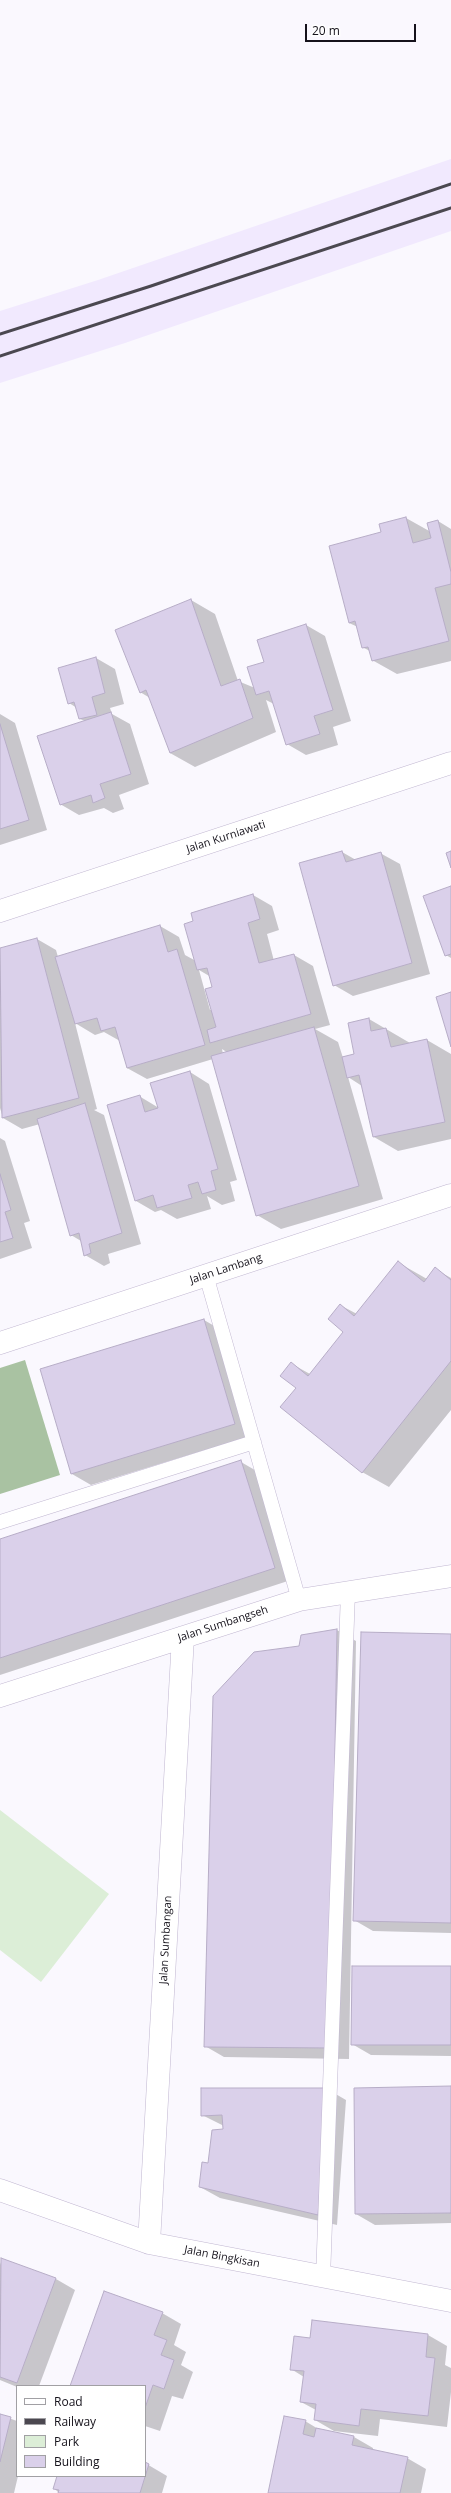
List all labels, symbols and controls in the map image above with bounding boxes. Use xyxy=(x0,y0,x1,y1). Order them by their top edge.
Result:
scale bar xyxy=(307,16,418,42)
text: 20 m xyxy=(312,22,340,39)
street label: Jalan Kurniawati xyxy=(185,818,267,856)
street label: Jalan Lambang xyxy=(188,1251,264,1287)
street label: Jalan Sumbangseh xyxy=(176,1603,270,1645)
street label: Jalan Sumbangan xyxy=(157,1895,175,1985)
street label: Jalan Bingkisan xyxy=(183,2243,261,2271)
legend xyxy=(16,2385,146,2477)
text: Road xyxy=(54,2393,83,2410)
text: Railway xyxy=(54,2413,96,2430)
text: Park xyxy=(54,2433,79,2450)
text: Building xyxy=(54,2453,99,2470)

